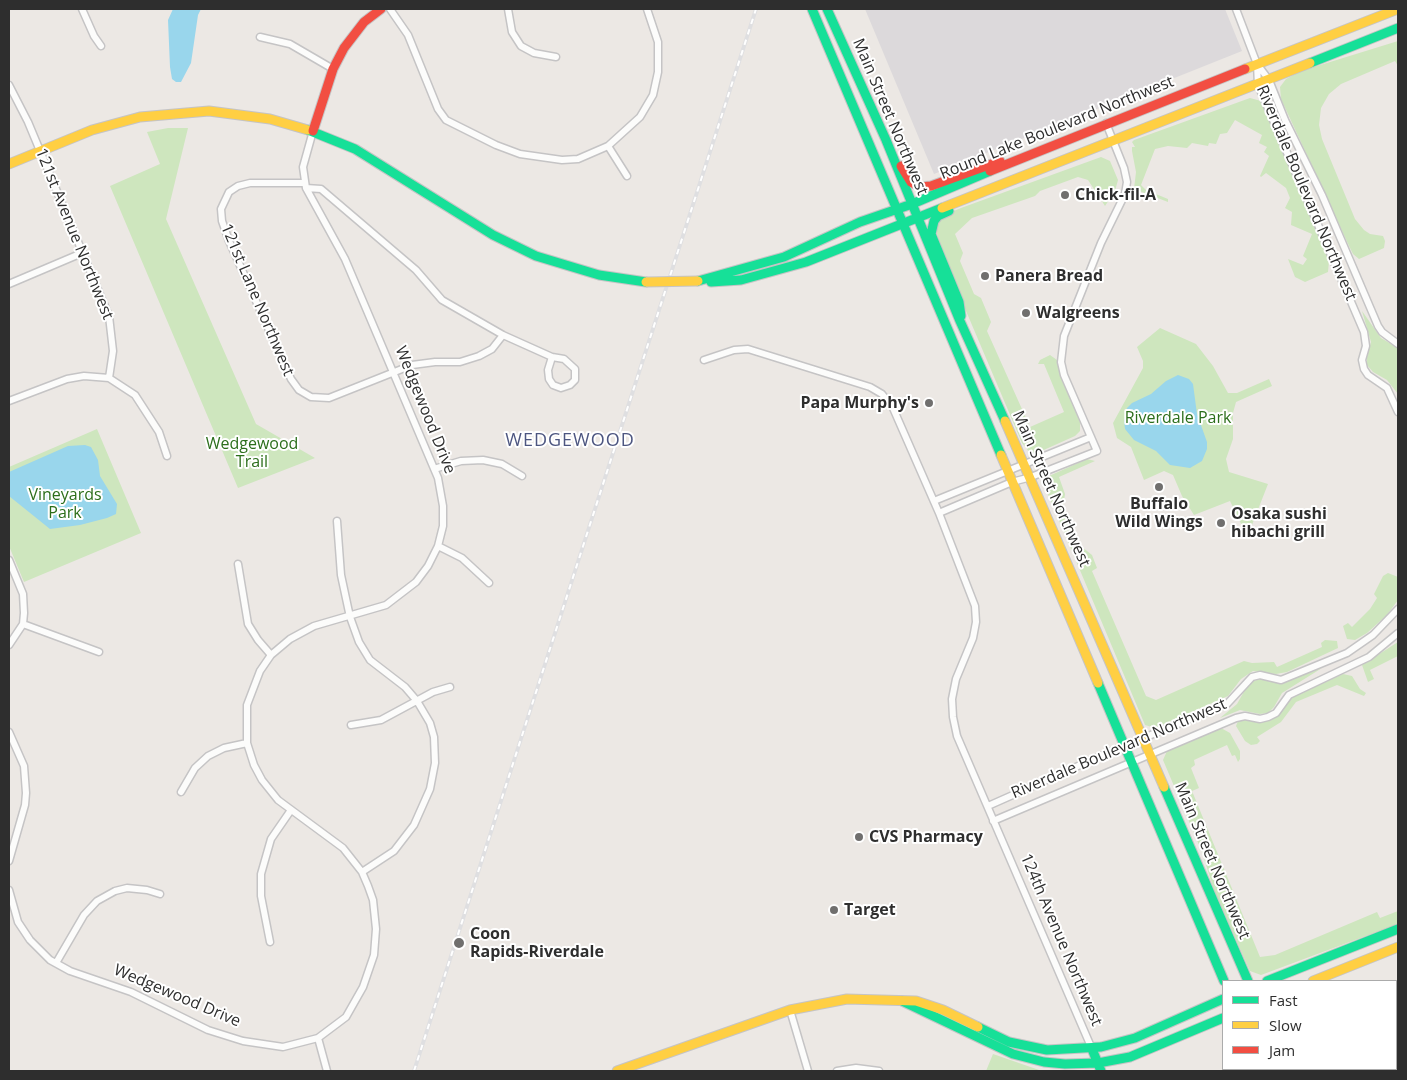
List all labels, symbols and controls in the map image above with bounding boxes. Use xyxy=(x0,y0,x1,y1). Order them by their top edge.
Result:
street label: Main Street Northwest xyxy=(848,36,932,198)
street label: Round Lake Boulevard Northwest xyxy=(937,72,1177,184)
street label: Riverdale Boulevard Northwest xyxy=(1252,83,1360,303)
street label: 121st Avenue Northwest xyxy=(31,145,117,323)
place label: Chick-fil-A xyxy=(1075,185,1156,205)
marker: Chick-fil-A xyxy=(1059,189,1071,201)
street label: 121st Lane Northwest xyxy=(216,221,298,379)
place label: Panera Bread xyxy=(995,266,1103,286)
marker: Panera Bread xyxy=(979,270,991,282)
place label: Walgreens xyxy=(1036,303,1120,323)
marker: Walgreens xyxy=(1020,307,1032,319)
street label: Wedgewood Drive xyxy=(391,343,459,477)
place label: Papa Murphy's xyxy=(801,393,919,413)
marker: Papa Murphy's xyxy=(923,397,935,409)
street label: Main Street Northwest xyxy=(1008,408,1094,570)
park label: Riverdale Park xyxy=(1125,408,1231,428)
district label: WEDGEWOOD xyxy=(504,430,636,452)
park label: Wedgewood Trail xyxy=(206,434,298,472)
marker: Buffalo Wild Wings xyxy=(1153,481,1165,493)
park label: Vineyards Park xyxy=(28,485,102,523)
place label: Buffalo Wild Wings xyxy=(1115,494,1203,532)
place label: Osaka sushi hibachi grill xyxy=(1231,504,1327,542)
marker: Osaka sushi hibachi grill xyxy=(1215,517,1227,529)
street label: Riverdale Boulevard Northwest xyxy=(1009,695,1229,803)
street label: Main Street Northwest xyxy=(1170,780,1254,942)
place label: CVS Pharmacy xyxy=(869,827,983,847)
marker: CVS Pharmacy xyxy=(853,831,865,843)
street label: 124th Avenue Northwest xyxy=(1016,851,1106,1029)
place label: Target xyxy=(844,900,896,920)
marker: Target xyxy=(828,904,840,916)
place label: Coon Rapids-Riverdale xyxy=(470,924,604,962)
marker: Coon Rapids-Riverdale xyxy=(452,936,466,950)
street label: Wedgewood Drive xyxy=(111,961,243,1031)
legend xyxy=(1222,980,1397,1070)
text: Fast xyxy=(1269,990,1298,1010)
text: Slow xyxy=(1269,1015,1302,1035)
text: Jam xyxy=(1269,1040,1295,1060)

